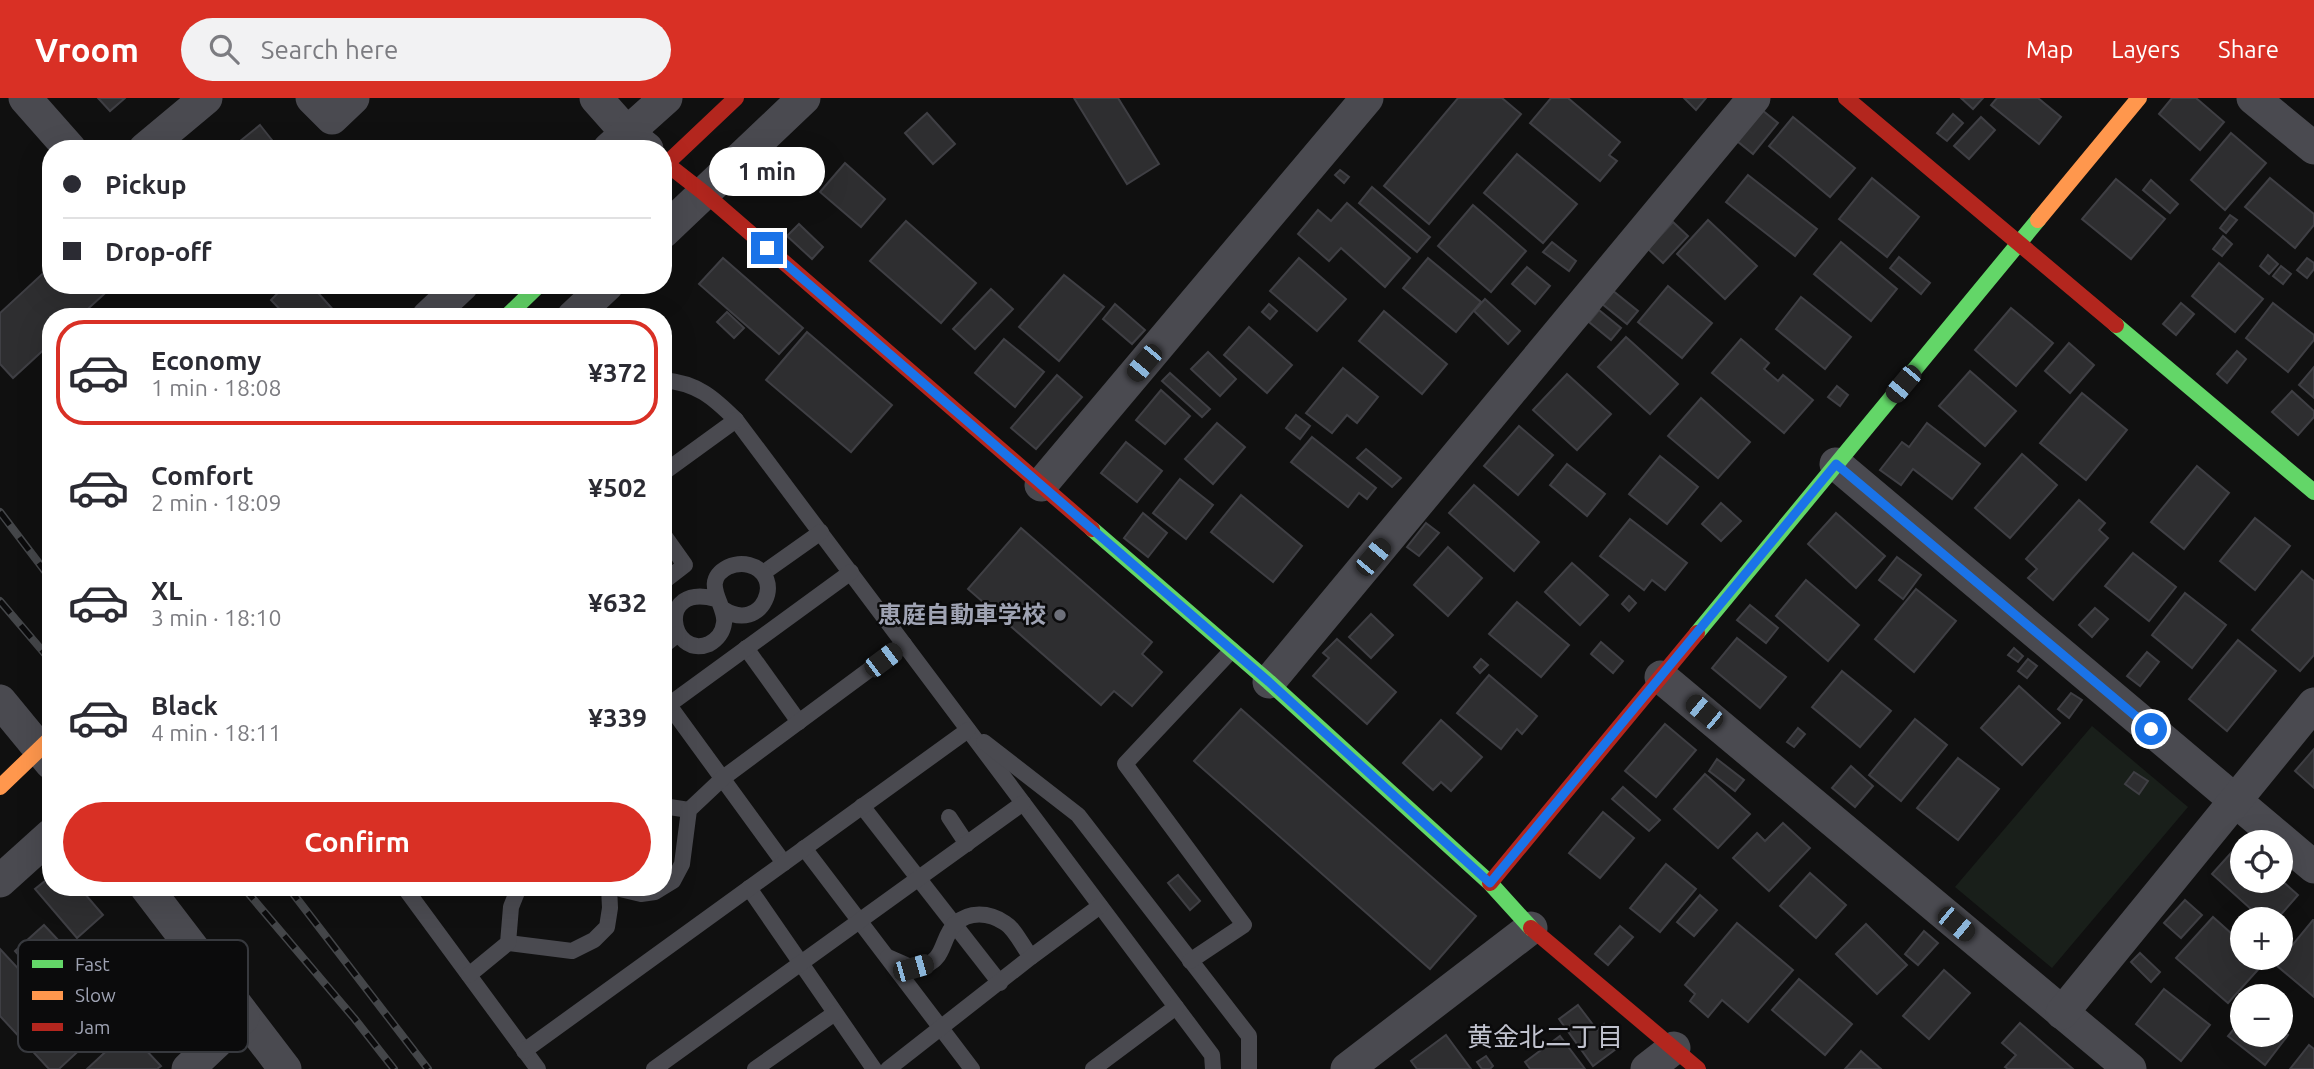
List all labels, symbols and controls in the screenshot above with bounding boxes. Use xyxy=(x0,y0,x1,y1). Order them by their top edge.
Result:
search box xyxy=(181,18,671,81)
icon: search xyxy=(205,30,243,68)
text: Vroom xyxy=(35,31,139,68)
text: Search here xyxy=(261,35,398,64)
text: Map xyxy=(2026,36,2073,63)
text: Layers xyxy=(2111,36,2180,63)
text: Share xyxy=(2218,36,2279,63)
callout: 1 min xyxy=(709,146,825,195)
text: 1 min xyxy=(738,159,796,184)
text: Pickup xyxy=(105,170,187,199)
route end xyxy=(751,232,783,264)
text: Drop-off xyxy=(105,237,212,266)
car xyxy=(1123,340,1166,386)
icon: car xyxy=(67,341,130,404)
text: Economy xyxy=(151,346,261,375)
text: ¥372 xyxy=(588,358,647,387)
car xyxy=(1882,361,1925,407)
text: 1 min · 18:08 xyxy=(151,375,282,400)
icon: car xyxy=(67,456,130,519)
text: Comfort xyxy=(151,461,254,490)
text: ¥502 xyxy=(588,473,647,502)
text: 2 min · 18:09 xyxy=(151,490,282,515)
car xyxy=(1352,534,1395,580)
icon: car xyxy=(67,571,130,634)
text: XL xyxy=(151,576,182,605)
text: ¥632 xyxy=(588,588,647,617)
place label: 恵庭自動車学校 xyxy=(878,601,1046,628)
text: 3 min · 18:10 xyxy=(151,605,282,630)
marker: 恵庭自動車学校 xyxy=(1052,607,1068,623)
car xyxy=(860,639,907,681)
icon: car xyxy=(67,686,130,749)
car xyxy=(1682,690,1727,734)
text: Black xyxy=(151,691,218,720)
text: ¥339 xyxy=(588,703,647,732)
route start xyxy=(2135,713,2167,745)
text: 4 min · 18:11 xyxy=(151,720,282,745)
button: Confirm xyxy=(63,802,651,882)
map controls xyxy=(2230,830,2293,1047)
button: locate xyxy=(2230,830,2293,893)
car xyxy=(1934,902,1979,946)
button: + xyxy=(2230,907,2293,970)
legend xyxy=(18,940,248,1052)
car xyxy=(890,952,937,984)
text: Fast xyxy=(75,953,110,975)
text: Slow xyxy=(75,984,116,1006)
button: − xyxy=(2230,984,2293,1047)
text: Jam xyxy=(75,1016,111,1038)
district label: 黄金北二丁目 xyxy=(1467,1022,1623,1051)

